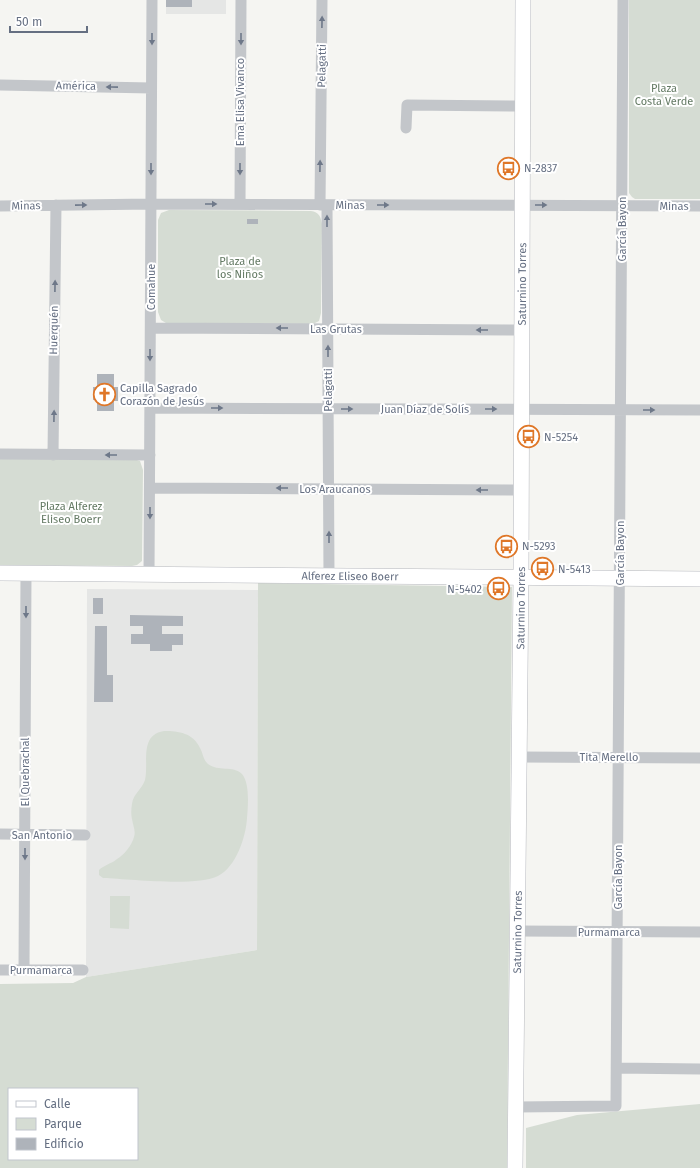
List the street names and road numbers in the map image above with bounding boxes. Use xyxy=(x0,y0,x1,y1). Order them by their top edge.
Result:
street label: Pelagatti xyxy=(315,44,329,88)
street label: Ema Elisa Vivanco xyxy=(234,58,247,146)
street label: América xyxy=(56,79,96,93)
street label: García Bayon xyxy=(616,197,629,261)
street label: Minas xyxy=(11,199,41,213)
street label: Minas xyxy=(335,199,365,212)
street label: Minas xyxy=(659,200,689,213)
street label: Saturnino Torres xyxy=(515,243,529,325)
street label: Comahue xyxy=(145,264,158,310)
street label: Huerquén xyxy=(47,305,61,355)
street label: Las Grutas xyxy=(310,323,362,336)
street label: Pelagatti xyxy=(322,368,335,412)
street label: Juan Díaz de Solís xyxy=(381,403,469,416)
street label: Los Araucanos xyxy=(299,483,371,496)
street label: García Bayon xyxy=(614,521,627,585)
street label: Saturnino Torres xyxy=(514,567,528,650)
street label: Alferez Eliseo Boerr xyxy=(301,569,399,583)
street label: El Quebrachal xyxy=(19,737,32,807)
street label: Tita Merello xyxy=(580,751,638,764)
street label: San Antonio xyxy=(12,829,72,842)
street label: García Bayon xyxy=(612,845,625,909)
street label: Saturnino Torres xyxy=(510,891,524,973)
street label: Purmamarca xyxy=(578,926,640,939)
street label: Purmamarca xyxy=(10,964,72,977)

